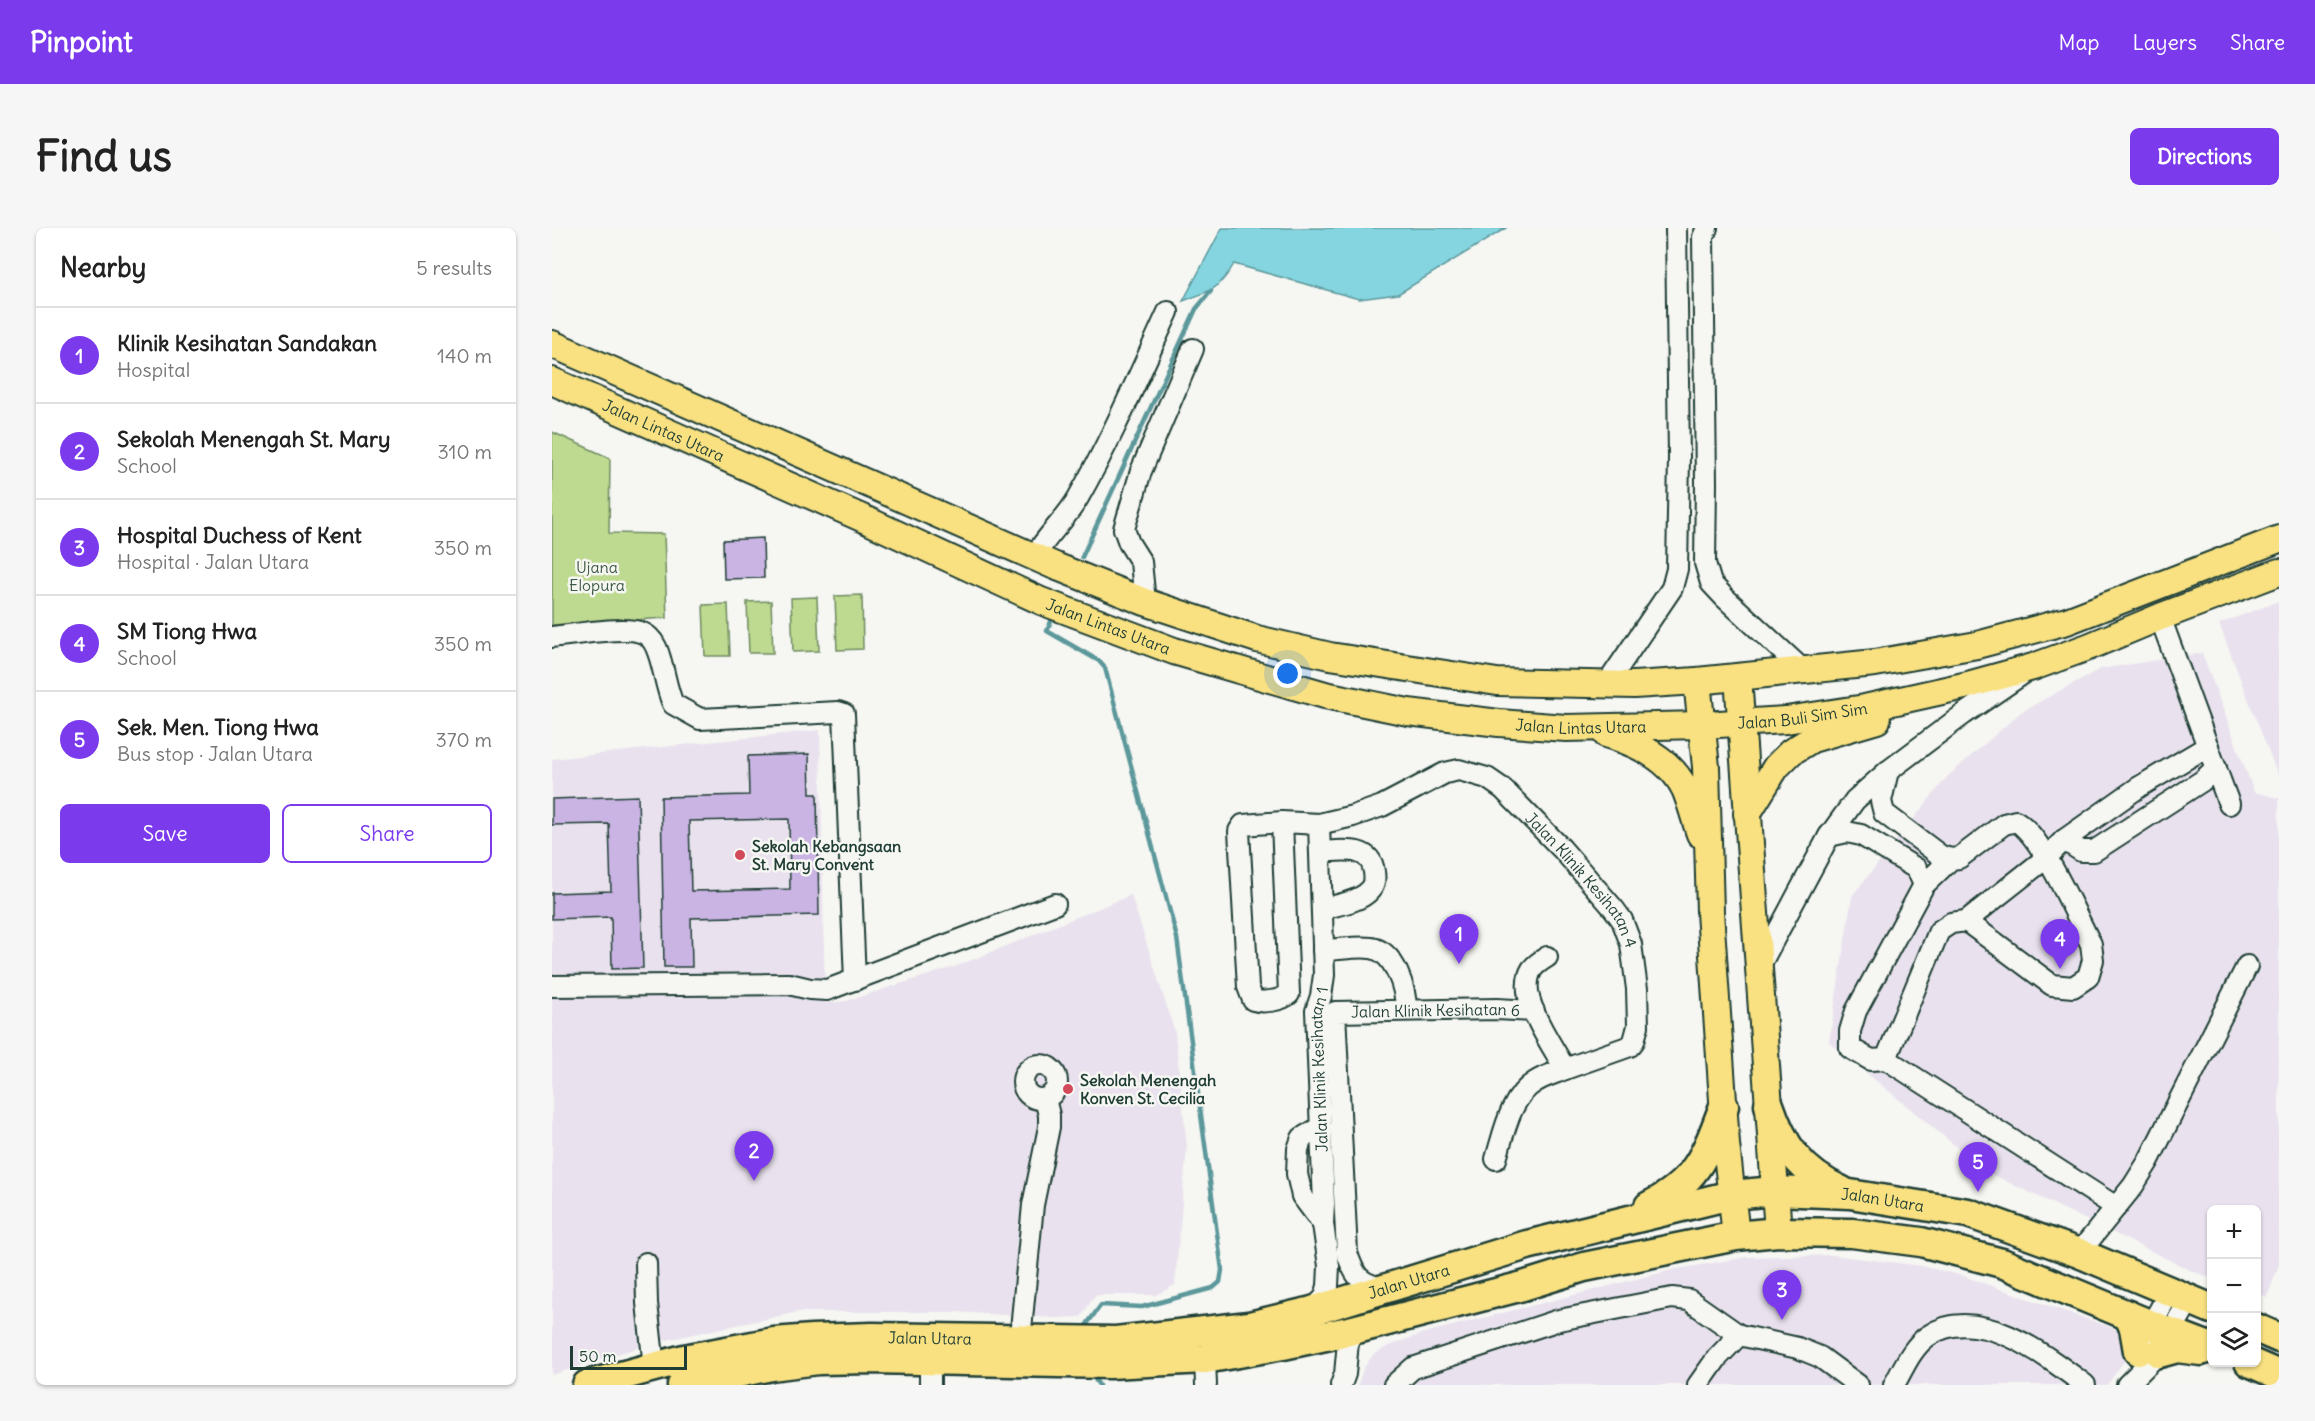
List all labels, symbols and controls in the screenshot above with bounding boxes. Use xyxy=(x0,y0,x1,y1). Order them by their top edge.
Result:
text: Pinpoint xyxy=(30,24,133,60)
text: Map xyxy=(2059,29,2099,56)
text: Layers xyxy=(2132,29,2197,56)
text: Share xyxy=(2230,29,2285,56)
button: Directions xyxy=(2130,128,2279,185)
text: Find us xyxy=(36,130,172,182)
text: Nearby xyxy=(60,251,146,284)
text: 5 results xyxy=(416,255,492,280)
text: Klinik Kesihatan Sandakan xyxy=(117,329,377,357)
text: 1 xyxy=(76,343,83,368)
text: 140 m xyxy=(437,343,492,368)
text: Hospital xyxy=(117,357,190,382)
street label: Jalan Lintas Utara xyxy=(600,395,728,466)
text: Sekolah Menengah St. Mary xyxy=(117,425,390,453)
text: 2 xyxy=(74,439,85,464)
text: 310 m xyxy=(437,439,492,464)
text: School xyxy=(117,453,177,478)
text: Hospital Duchess of Kent xyxy=(117,521,362,549)
text: 3 xyxy=(74,535,85,560)
text: 350 m xyxy=(434,535,492,560)
text: Hospital · Jalan Utara xyxy=(117,549,309,574)
park label: Ujana Elopura xyxy=(569,557,625,595)
street label: Jalan Lintas Utara xyxy=(1043,594,1173,659)
text: SM Tiong Hwa xyxy=(117,617,257,645)
text: 4 xyxy=(74,631,85,656)
text: 350 m xyxy=(434,631,492,656)
text: School xyxy=(117,645,177,670)
your location xyxy=(1273,659,1302,688)
street label: Jalan Buli Sim Sim xyxy=(1737,698,1869,733)
text: Sek. Men. Tiong Hwa xyxy=(117,713,319,741)
street label: Jalan Lintas Utara xyxy=(1515,714,1647,738)
text: 5 xyxy=(74,727,85,752)
text: 370 m xyxy=(435,727,492,752)
text: Bus stop · Jalan Utara xyxy=(117,741,313,766)
button: Save xyxy=(60,804,270,863)
button: Share xyxy=(282,804,492,863)
street label: Jalan Klinik Kesihatan 4 xyxy=(1521,808,1641,950)
place label: Sekolah Kebangsaan St. Mary Convent xyxy=(752,836,901,875)
marker: Sekolah Kebangsaan St. Mary Convent xyxy=(733,848,747,862)
pin: 1 xyxy=(1440,914,1478,964)
pin: 4 xyxy=(2040,920,2080,969)
street label: Jalan Klinik Kesihatan 1 xyxy=(1305,985,1332,1153)
street label: Jalan Klinik Kesihatan 6 xyxy=(1351,999,1520,1022)
place label: Sekolah Menengah Konven St. Cecilia xyxy=(1080,1070,1216,1108)
marker: Sekolah Menengah Konven St. Cecilia xyxy=(1061,1082,1075,1096)
pin: 2 xyxy=(734,1132,774,1181)
pin: 5 xyxy=(1958,1142,1998,1192)
street label: Jalan Utara xyxy=(1841,1184,1926,1216)
map controls xyxy=(2207,1205,2261,1367)
button: + xyxy=(2207,1205,2261,1259)
street label: Jalan Utara xyxy=(1366,1259,1452,1303)
button: − xyxy=(2207,1259,2261,1313)
pin: 3 xyxy=(1762,1270,1802,1320)
button: layers xyxy=(2207,1313,2261,1367)
street label: Jalan Utara xyxy=(888,1327,972,1349)
scale bar xyxy=(570,1343,687,1370)
text: 50 m xyxy=(579,1346,617,1366)

